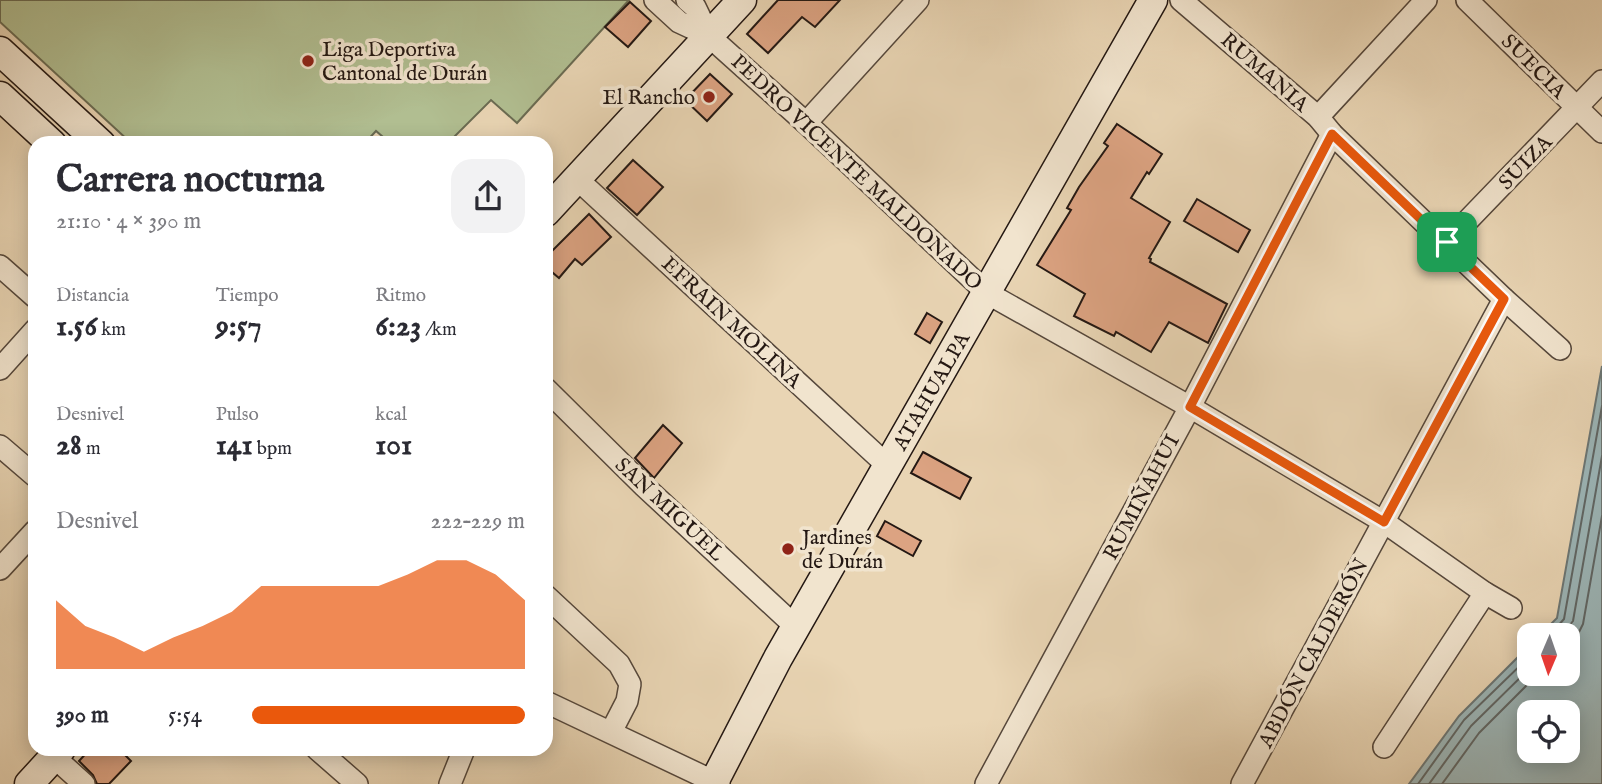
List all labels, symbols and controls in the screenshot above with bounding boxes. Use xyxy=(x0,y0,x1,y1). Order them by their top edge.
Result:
street label: RUMANIA xyxy=(1214,27,1314,119)
street label: SUECIA xyxy=(1495,29,1572,106)
place label: Liga Deportiva Cantonal de Durán xyxy=(322,37,487,88)
street label: PEDRO VICENTE MALDONADO xyxy=(724,49,988,297)
marker: Liga Deportiva Cantonal de Durán xyxy=(300,53,316,69)
place label: El Rancho xyxy=(603,85,695,112)
marker: El Rancho xyxy=(701,89,717,105)
street label: SUIZA xyxy=(1493,129,1559,196)
text: Carrera nocturna xyxy=(56,157,324,205)
button: share xyxy=(451,159,525,233)
text: 21:10 · 4 × 390 m xyxy=(56,207,201,236)
pin xyxy=(1417,212,1477,272)
icon: arrive xyxy=(1428,223,1466,261)
street label: EFRAIN MOLINA xyxy=(655,251,807,396)
text: Distancia xyxy=(56,284,129,308)
text: Tiempo xyxy=(216,284,278,308)
text: Ritmo xyxy=(375,284,426,308)
text: 1.56 xyxy=(56,308,97,346)
text: 9:57 xyxy=(216,308,262,346)
text: 6:23 xyxy=(375,308,421,346)
text: km xyxy=(97,318,126,342)
text: /km xyxy=(421,318,457,342)
street label: ATAHUALPA xyxy=(887,327,977,457)
text: Desnivel xyxy=(56,403,124,427)
text: Pulso xyxy=(216,403,259,427)
text: kcal xyxy=(375,403,407,427)
text: 28 xyxy=(56,427,82,465)
text: 141 xyxy=(216,427,253,465)
text: 101 xyxy=(375,427,412,465)
street label: RUMIÑAHUI xyxy=(1097,430,1187,565)
text: m xyxy=(82,437,101,461)
text: bpm xyxy=(253,437,292,461)
street label: SAN MIGUEL xyxy=(609,452,729,568)
text: Desnivel xyxy=(56,507,138,536)
text: 222–229 m xyxy=(431,507,525,536)
place label: Jardines de Durán xyxy=(800,525,883,576)
marker: Jardines de Durán xyxy=(780,541,796,557)
street label: ABDÓN CALDERÓN xyxy=(1252,554,1376,754)
north arrow xyxy=(1517,623,1580,686)
map controls xyxy=(1517,623,1580,763)
button: locate xyxy=(1517,700,1580,763)
text: 390 m xyxy=(56,701,109,730)
text: 5:54 xyxy=(168,701,202,730)

